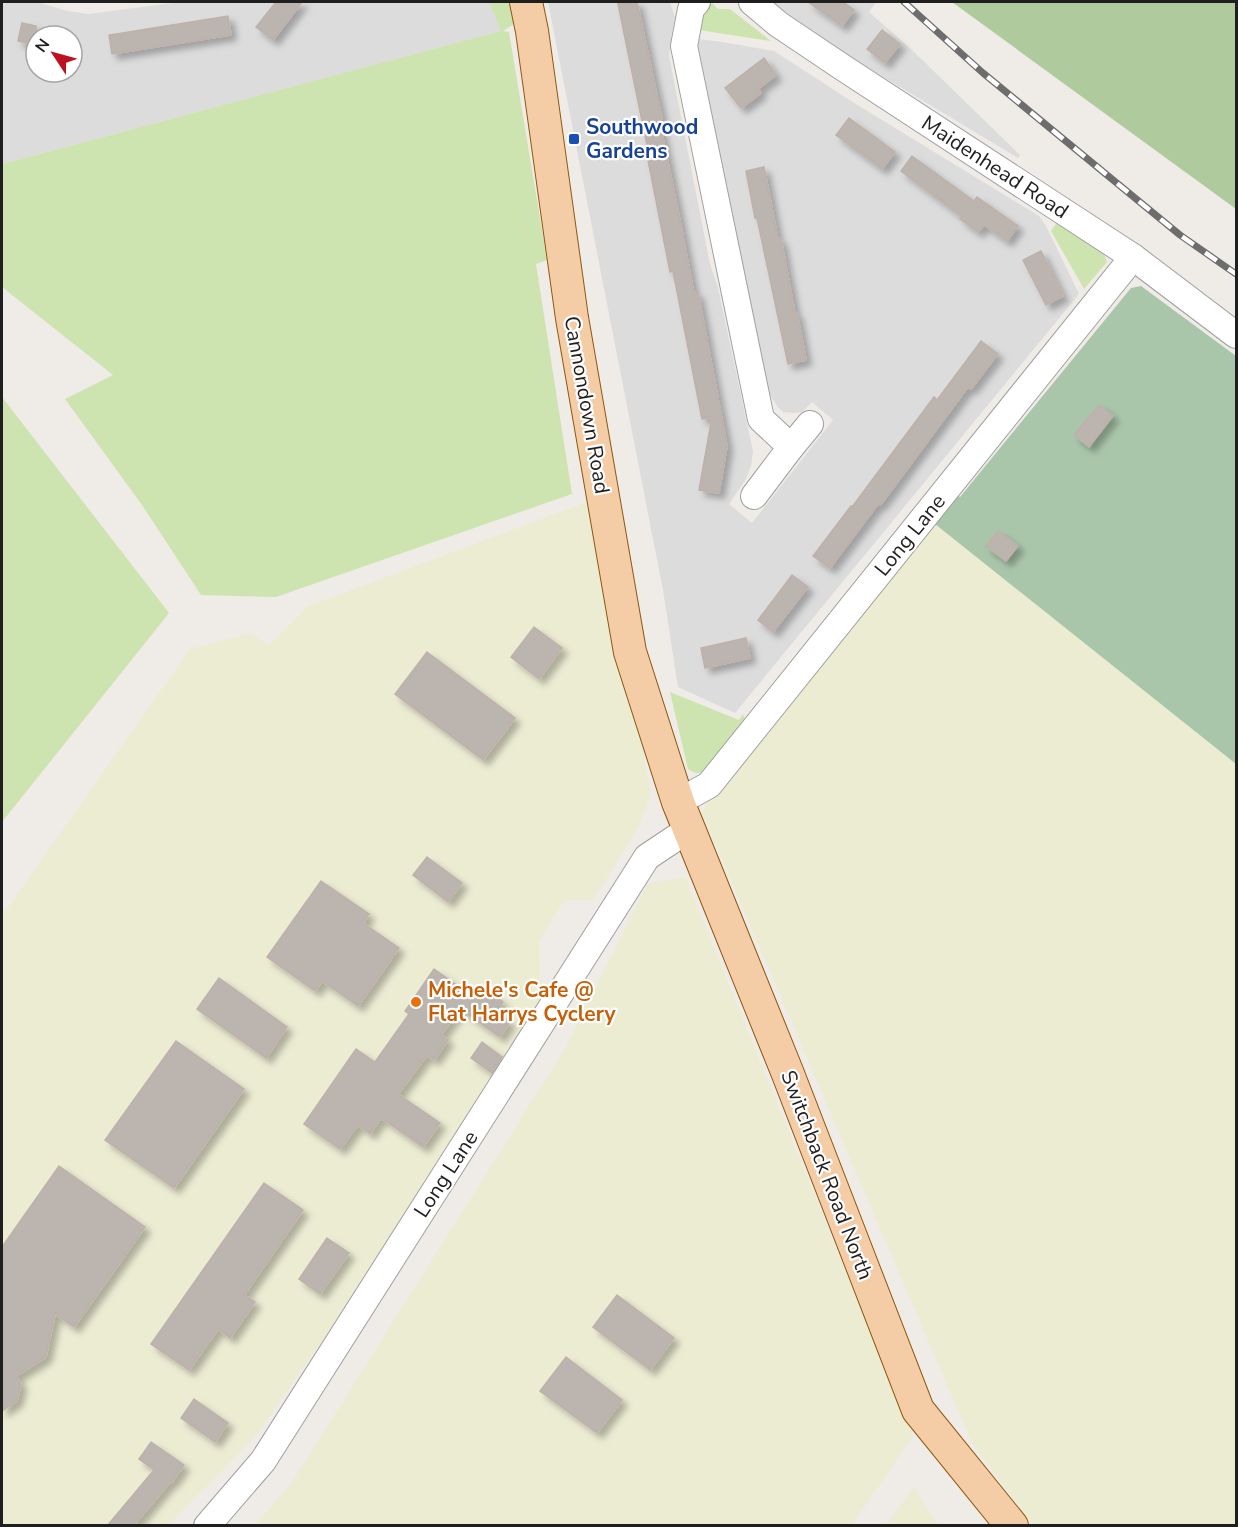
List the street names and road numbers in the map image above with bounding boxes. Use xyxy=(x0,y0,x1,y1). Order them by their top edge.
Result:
street label: Maidenhead Road xyxy=(916,109,1074,225)
street label: Cannondown Road xyxy=(558,314,616,496)
street label: Long Lane xyxy=(868,488,952,582)
street label: Switchback Road North xyxy=(774,1066,880,1284)
street label: Long Lane xyxy=(408,1125,484,1223)

